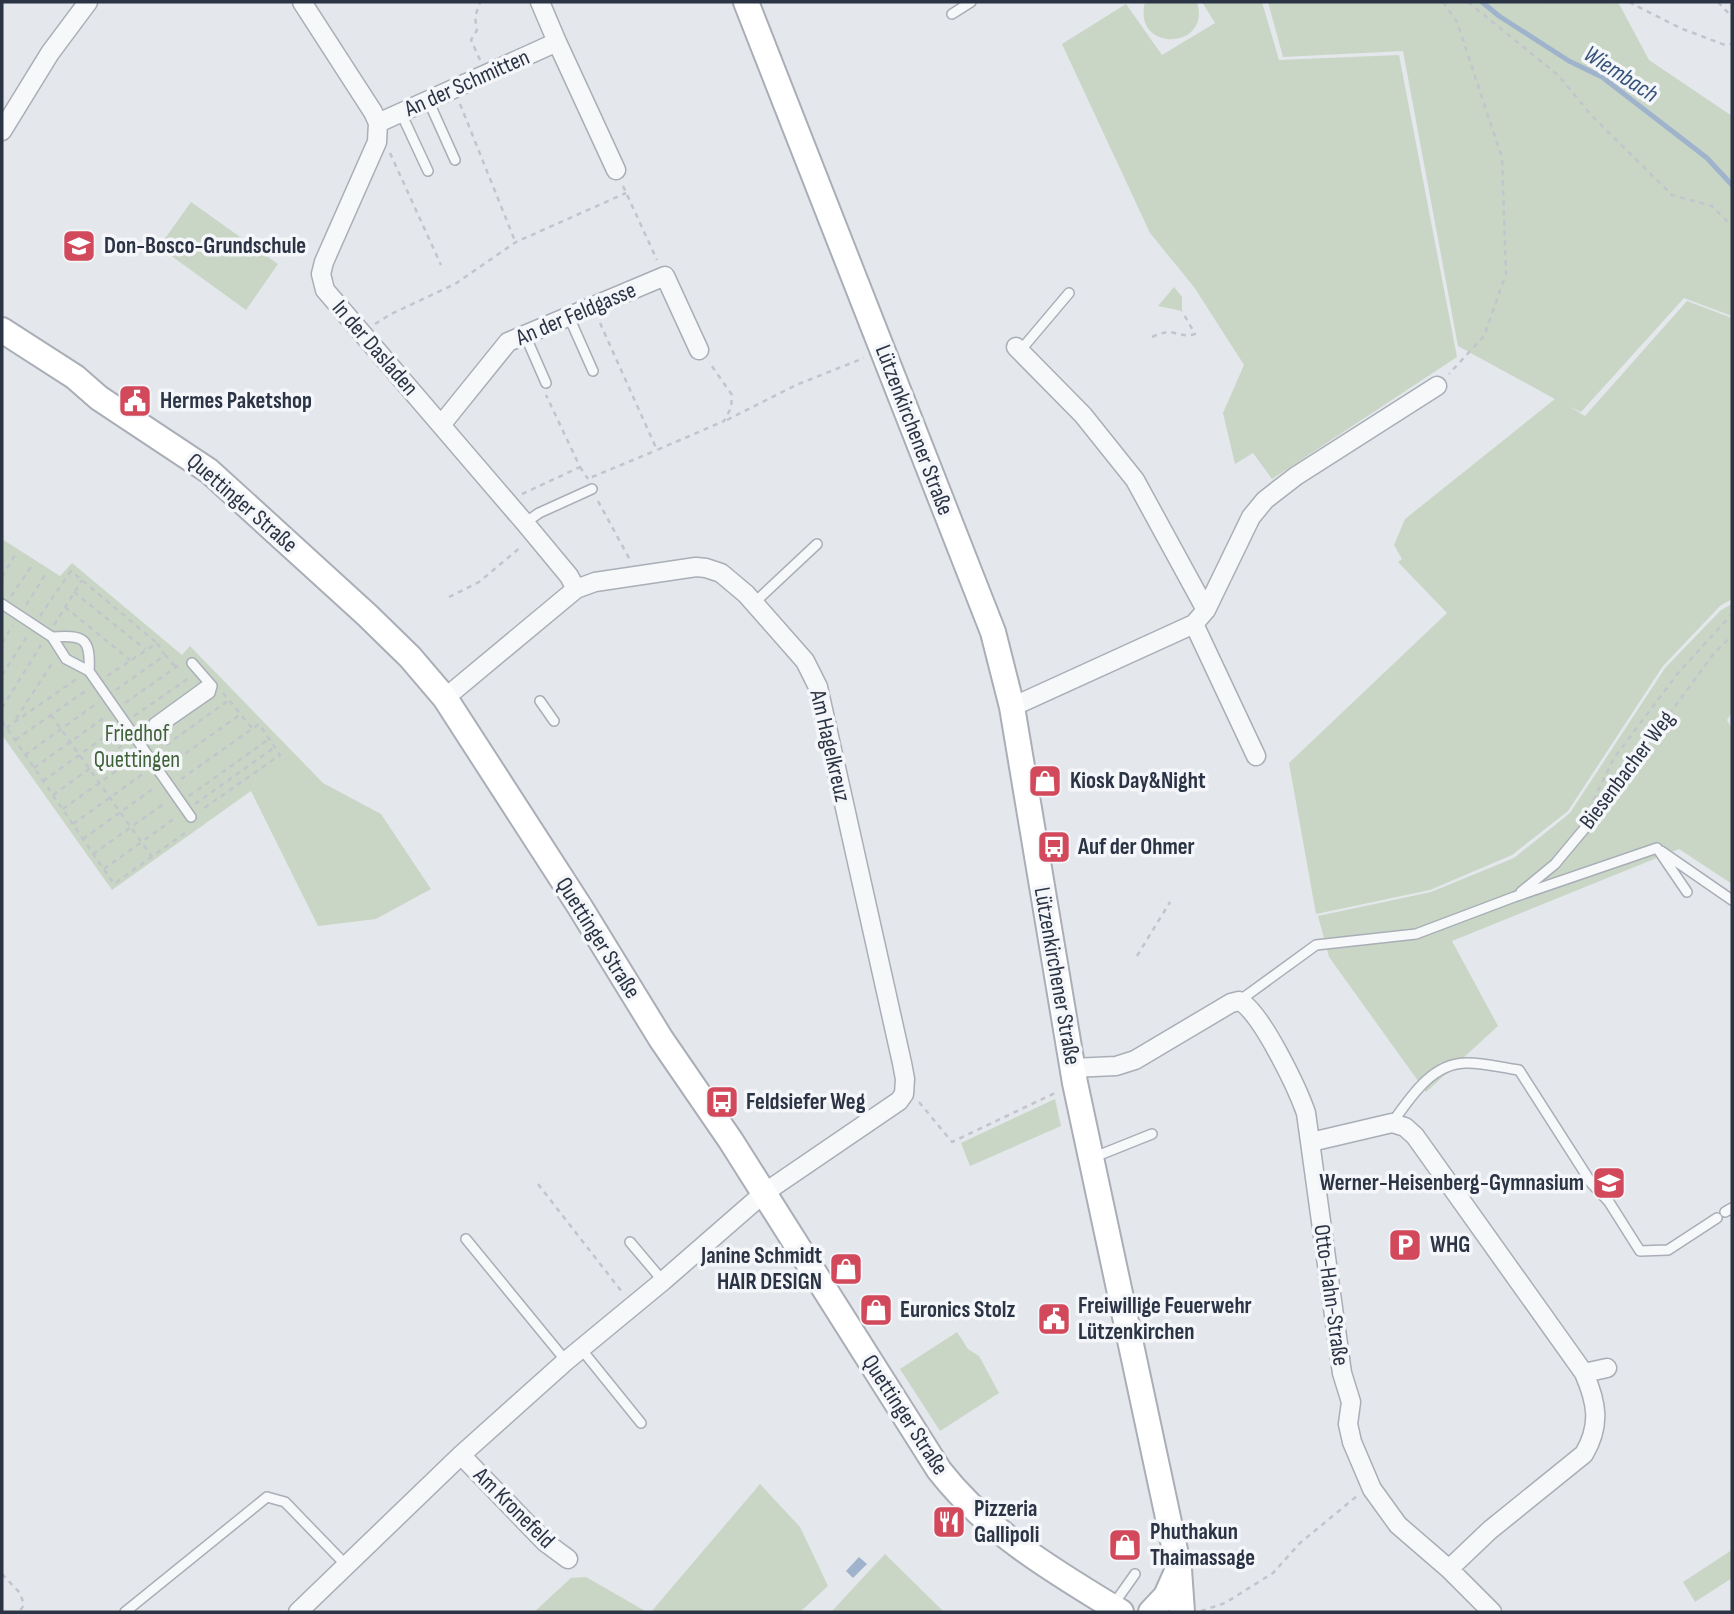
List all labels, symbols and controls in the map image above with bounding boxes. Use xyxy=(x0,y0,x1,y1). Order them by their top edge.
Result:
water label: Wiembach xyxy=(1578,39,1664,109)
street label: An der Schmitten xyxy=(399,43,534,123)
school or university icon: Don-Bosco-Grundschule xyxy=(60,227,98,265)
place label: Don-Bosco-Grundschule xyxy=(104,232,306,260)
street label: An der Feldgasse xyxy=(511,276,640,352)
street label: In der Dasladen xyxy=(326,295,424,401)
street label: Lützenkirchener Straße xyxy=(869,341,959,519)
public building icon: Hermes Paketshop xyxy=(116,382,154,420)
place label: Hermes Paketshop xyxy=(160,387,312,415)
street label: Quettinger Straße xyxy=(181,447,303,559)
street label: Am Hagelkreuz xyxy=(803,686,856,805)
street label: Biesenbacher Weg xyxy=(1573,705,1681,835)
park label: Friedhof Quettingen xyxy=(94,720,180,774)
shop icon: Kiosk Day&Night xyxy=(1026,762,1064,800)
place label: Kiosk Day&Night xyxy=(1070,767,1206,795)
bus stop icon: Auf der Ohmer xyxy=(1035,828,1073,866)
place label: Auf der Ohmer xyxy=(1077,833,1195,861)
street label: Quettinger Straße xyxy=(550,872,646,1004)
street label: Lützenkirchener Straße xyxy=(1028,885,1086,1067)
bus stop icon: Feldsiefer Weg xyxy=(703,1083,741,1121)
place label: Feldsiefer Weg xyxy=(746,1088,866,1116)
school or university icon: Werner-Heisenberg-Gymnasium xyxy=(1590,1164,1628,1202)
place label: Werner-Heisenberg-Gymnasium xyxy=(1319,1169,1584,1197)
street label: Otto-Hahn-Straße xyxy=(1307,1222,1355,1368)
parking icon: WHG xyxy=(1386,1226,1424,1264)
place label: WHG xyxy=(1430,1231,1470,1259)
place label: Janine Schmidt HAIR DESIGN xyxy=(700,1242,822,1296)
shop icon: Janine Schmidt HAIR DESIGN xyxy=(827,1250,865,1288)
shop icon: Euronics Stolz xyxy=(857,1291,895,1329)
place label: Freiwillige Feuerwehr Lützenkirchen xyxy=(1078,1292,1252,1346)
place label: Euronics Stolz xyxy=(900,1296,1015,1324)
public building icon: Freiwillige Feuerwehr Lützenkirchen xyxy=(1035,1300,1073,1338)
street label: Quettinger Straße xyxy=(856,1350,954,1480)
street label: Am Kronefeld xyxy=(467,1461,560,1554)
place label: Pizzeria Gallipoli xyxy=(974,1495,1039,1549)
restaurant icon: Pizzeria Gallipoli xyxy=(930,1503,968,1541)
place label: Phuthakun Thaimassage xyxy=(1150,1518,1255,1572)
shop icon: Phuthakun Thaimassage xyxy=(1106,1526,1144,1564)

